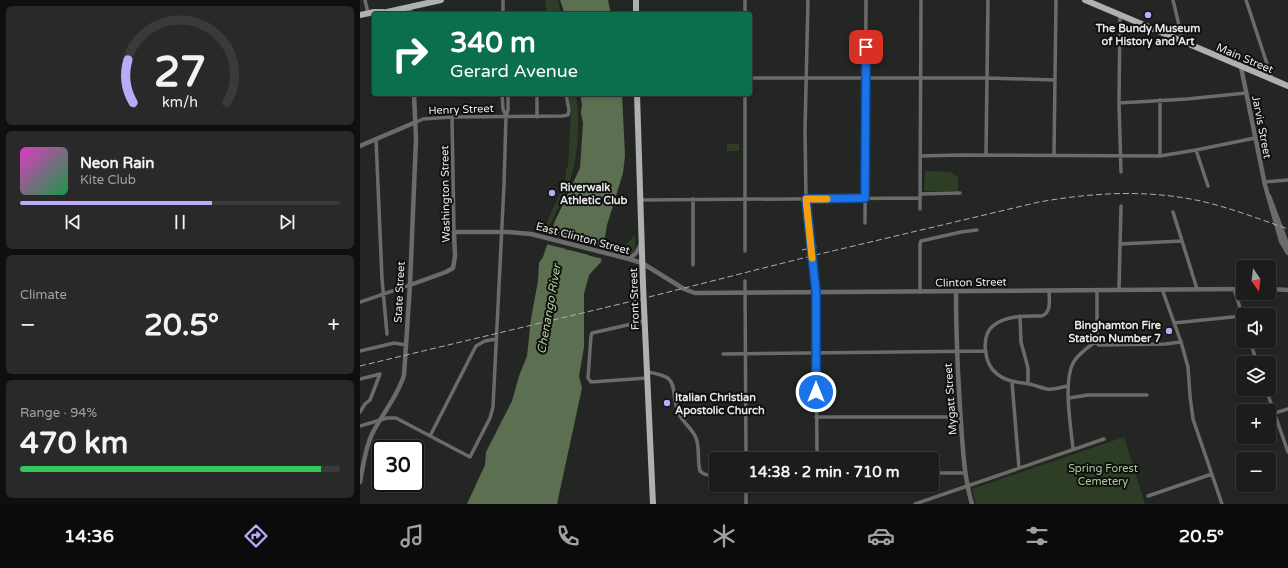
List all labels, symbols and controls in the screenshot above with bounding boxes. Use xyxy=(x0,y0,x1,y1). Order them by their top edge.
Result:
marker: The Bundy Museum of History and Art xyxy=(1143,10,1153,20)
place label: The Bundy Museum of History and Art xyxy=(1095,22,1200,49)
text: 340 m xyxy=(450,26,536,60)
icon: right xyxy=(384,28,436,80)
pin xyxy=(849,30,883,64)
icon: arrive xyxy=(855,36,877,58)
street label: Main Street xyxy=(1214,41,1275,76)
text: 27 xyxy=(154,48,206,98)
text: Gerard Avenue xyxy=(450,60,578,82)
text: km/h xyxy=(162,94,198,111)
street label: Jarvis Street xyxy=(1249,95,1274,160)
street label: Henry Street xyxy=(428,102,494,117)
street label: Washington Street xyxy=(438,145,453,243)
text: Neon Rain xyxy=(80,154,154,172)
text: Kite Club xyxy=(80,172,136,188)
place label: Riverwalk Athletic Club xyxy=(560,181,628,207)
marker: Riverwalk Athletic Club xyxy=(547,188,557,198)
icon: previous xyxy=(62,211,84,233)
icon: pause xyxy=(169,211,191,233)
icon: next xyxy=(276,211,298,233)
street label: East Clinton Street xyxy=(534,220,631,257)
north arrow xyxy=(1236,260,1276,300)
map controls xyxy=(1236,260,1276,492)
street label: State Street xyxy=(391,261,408,323)
water label: Chenango River xyxy=(534,262,564,355)
street label: Front Street xyxy=(627,268,642,330)
street label: Clinton Street xyxy=(935,275,1007,290)
text: Climate xyxy=(20,287,67,303)
text: 20.5° xyxy=(144,307,219,344)
button: sound xyxy=(1236,308,1276,348)
text: − xyxy=(20,312,36,338)
text: + xyxy=(328,312,340,338)
place label: Binghamton Fire Station Number 7 xyxy=(1068,319,1162,345)
marker: Binghamton Fire Station Number 7 xyxy=(1164,326,1174,336)
button: layers xyxy=(1236,356,1276,396)
street label: Mygatt Street xyxy=(942,363,959,435)
position arrow xyxy=(795,371,837,413)
place label: Italian Christian Apostolic Church xyxy=(675,391,765,418)
marker: Italian Christian Apostolic Church xyxy=(662,398,672,408)
button: + xyxy=(1236,404,1276,444)
text: Range · 94% xyxy=(20,405,97,421)
text: 470 km xyxy=(20,425,128,462)
speed limit sign: 30 xyxy=(372,440,424,492)
button: − xyxy=(1236,452,1276,492)
park label: Spring Forest Cemetery xyxy=(1068,462,1138,488)
text: 14:38 · 2 min · 710 m xyxy=(749,463,899,481)
icon: directions xyxy=(242,522,270,550)
icon: music xyxy=(398,522,426,550)
icon: phone xyxy=(554,522,582,550)
icon: climate xyxy=(710,522,738,550)
icon: car xyxy=(867,522,895,550)
icon: filters xyxy=(1023,522,1051,550)
text: 14:36 xyxy=(64,525,114,547)
text: 20.5° xyxy=(1179,525,1224,547)

